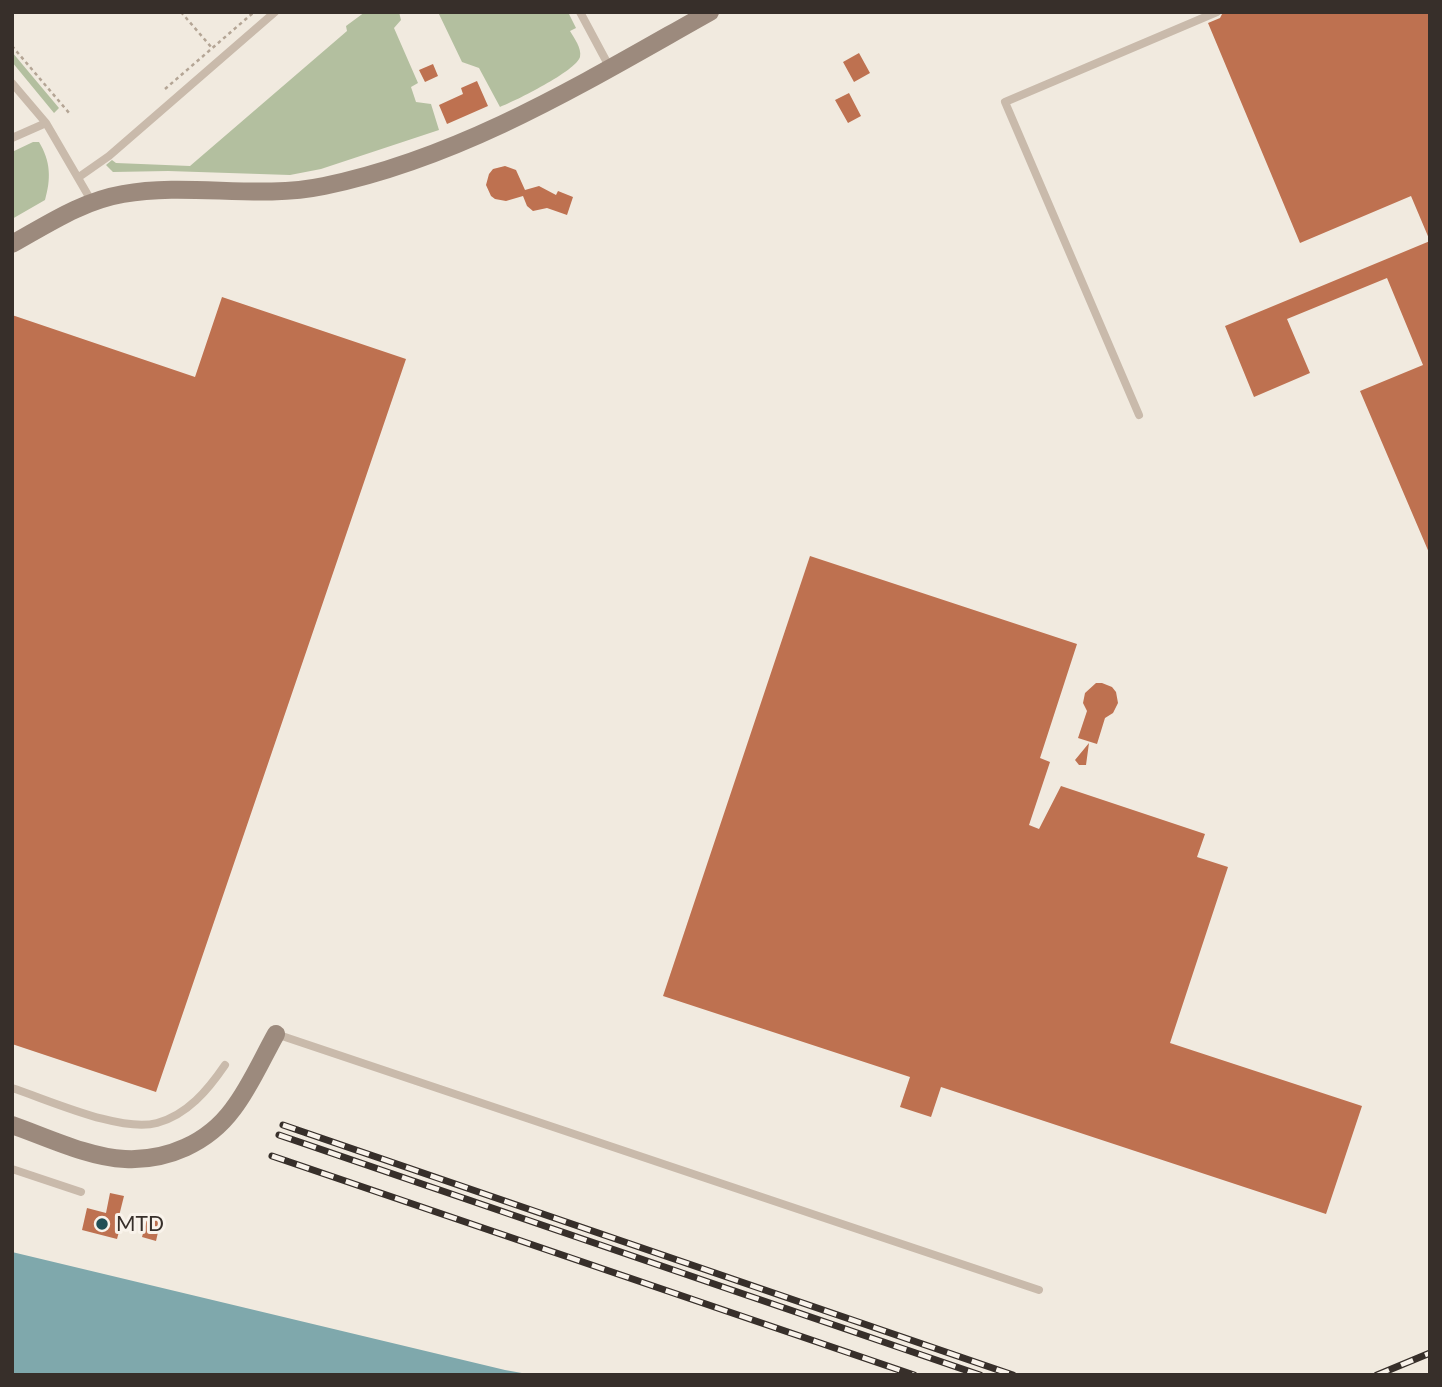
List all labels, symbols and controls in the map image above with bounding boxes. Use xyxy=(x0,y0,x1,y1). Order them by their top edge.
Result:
place label: MTD xyxy=(116,1211,164,1237)
marker: MTD xyxy=(94,1216,110,1232)

